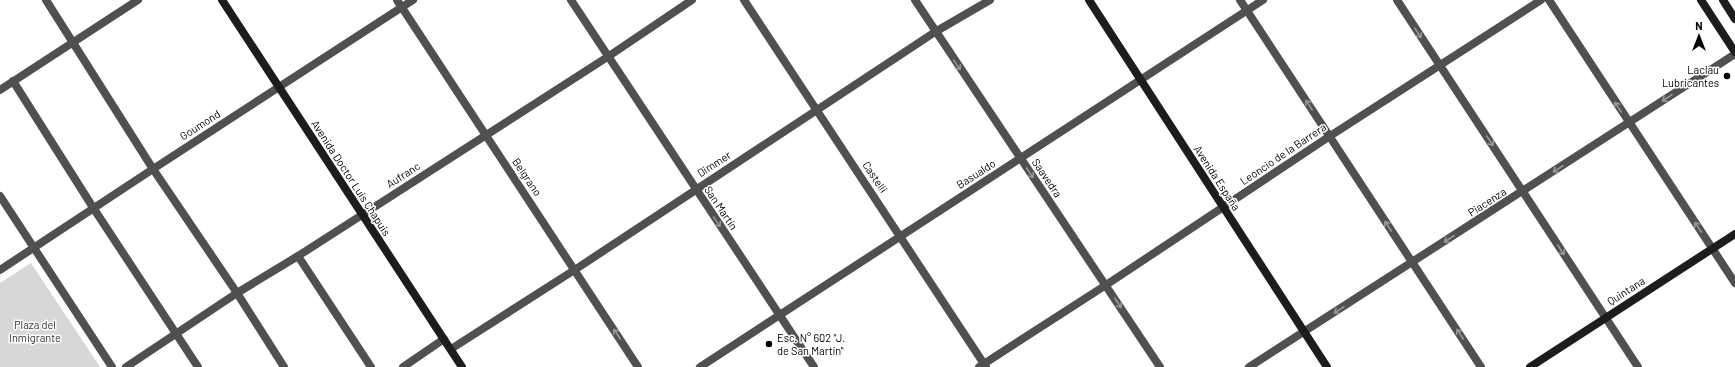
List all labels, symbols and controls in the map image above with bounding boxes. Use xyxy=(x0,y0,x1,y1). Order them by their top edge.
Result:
north arrow xyxy=(1679,16,1719,56)
text: N xyxy=(1695,19,1703,32)
one-way arrow xyxy=(1414,27,1422,38)
one-way arrow xyxy=(953,59,961,70)
place label: Laclau Lubricantes xyxy=(1662,63,1719,89)
marker: Laclau Lubricantes xyxy=(1722,71,1732,81)
one-way arrow xyxy=(1661,95,1673,103)
one-way arrow xyxy=(1305,100,1313,111)
one-way arrow xyxy=(1614,101,1622,113)
street label: Goumond xyxy=(177,107,222,142)
street label: Avenida Doctor Luis Chapuis xyxy=(309,118,394,238)
street label: Leoncio de la Barrera xyxy=(1237,120,1328,187)
one-way arrow xyxy=(1486,135,1494,147)
street label: Avenida España xyxy=(1192,143,1243,213)
street label: Dimmer xyxy=(694,148,733,179)
street label: Belgrano xyxy=(510,155,545,198)
street label: Basualdo xyxy=(954,156,998,191)
street label: Saavedra xyxy=(1030,156,1065,200)
street label: Aufranc xyxy=(383,159,422,190)
street label: Castelli xyxy=(860,159,891,195)
one-way arrow xyxy=(1553,165,1564,173)
one-way arrow xyxy=(1026,167,1034,178)
street label: San Martín xyxy=(702,183,741,232)
street label: Piacenza xyxy=(1465,184,1508,219)
one-way arrow xyxy=(713,216,721,227)
one-way arrow xyxy=(1384,221,1392,232)
one-way arrow xyxy=(1694,222,1702,233)
one-way arrow xyxy=(1443,236,1455,244)
one-way arrow xyxy=(1557,244,1565,255)
street label: Quintana xyxy=(1605,274,1647,308)
one-way arrow xyxy=(1114,298,1123,309)
one-way arrow xyxy=(1333,306,1345,314)
park label: Plaza del Inmigrante xyxy=(9,318,61,344)
one-way arrow xyxy=(613,329,621,340)
one-way arrow xyxy=(1455,329,1464,340)
place label: Esc. N° 602 "J. de San Martín" xyxy=(777,331,845,357)
marker: Esc. N° 602 "J. de San Martín" xyxy=(764,339,774,349)

